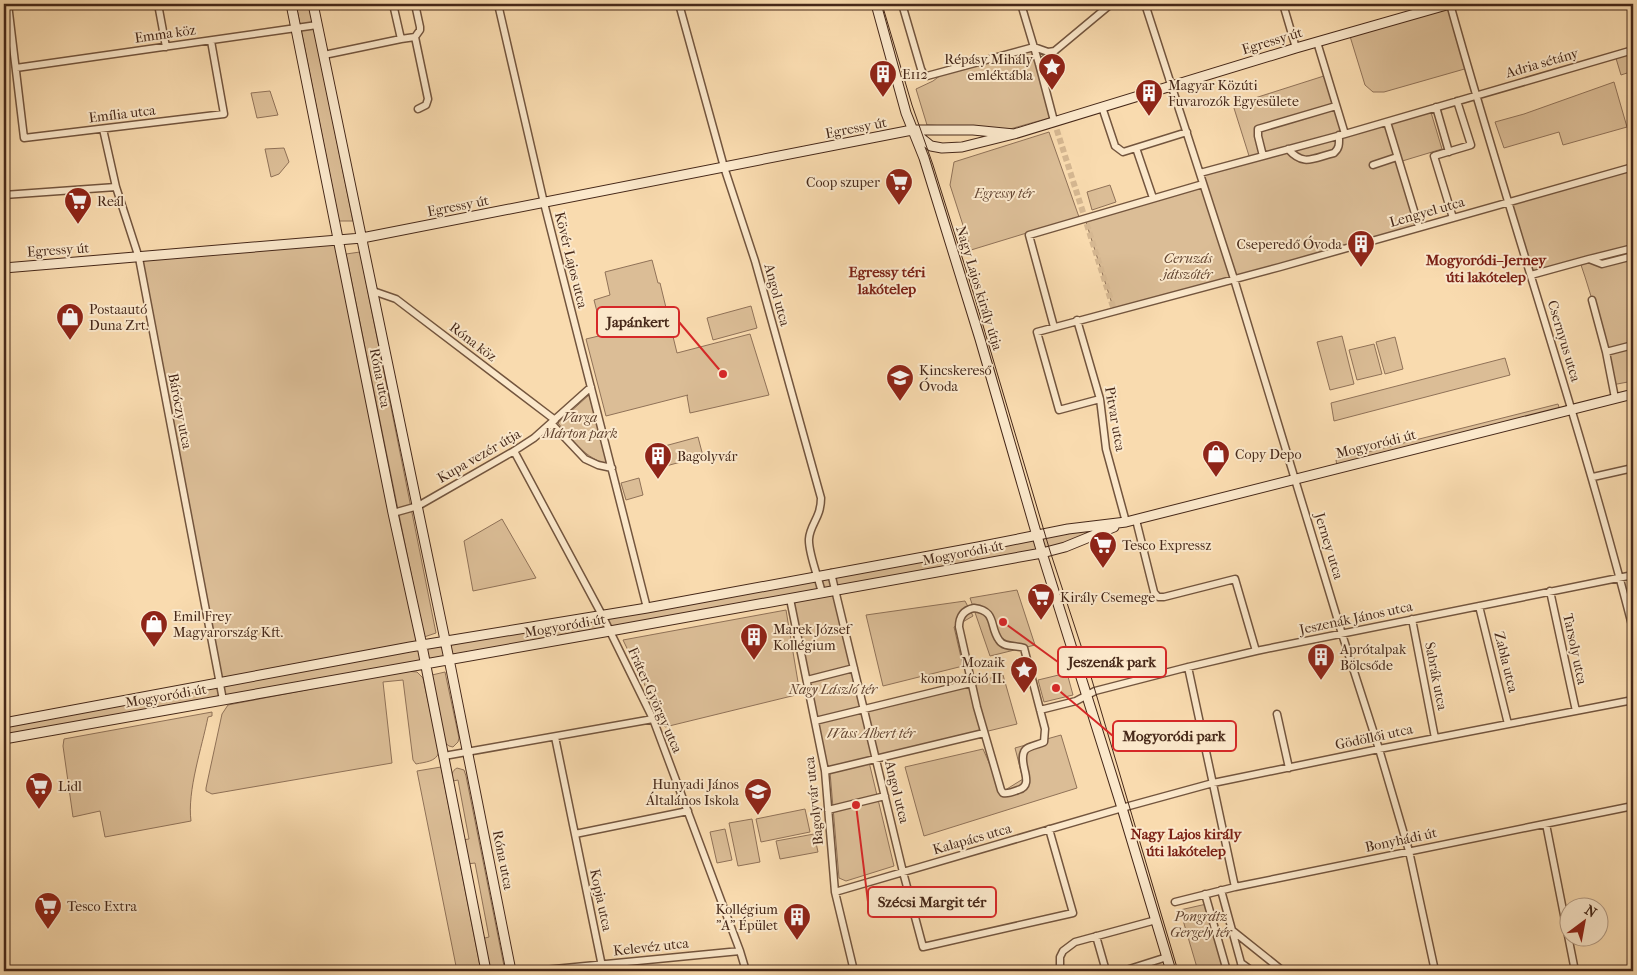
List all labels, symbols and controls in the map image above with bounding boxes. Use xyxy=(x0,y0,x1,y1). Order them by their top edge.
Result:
street label: Emma köz xyxy=(133,21,197,47)
street label: Egressy út xyxy=(1240,24,1304,58)
street label: Adria sétány xyxy=(1503,44,1581,82)
place label: Répásy Mihály emléktábla xyxy=(944,51,1034,84)
place icon: Répásy Mihály emléktábla xyxy=(1037,52,1067,91)
building icon: E112 xyxy=(868,59,898,98)
place label: E112 xyxy=(902,66,928,83)
place label: Magyar Közúti Fuvarozók Egyesülete xyxy=(1168,77,1299,110)
building icon: Magyar Közúti Fuvarozók Egyesülete xyxy=(1134,78,1164,117)
street label: Emília utca xyxy=(88,101,157,127)
street label: Egressy út xyxy=(824,114,888,142)
supermarket icon: Coop szuper xyxy=(884,167,914,206)
place label: Coop szuper xyxy=(806,174,880,191)
park label: Egressy tér xyxy=(973,185,1036,202)
supermarket icon: Reál xyxy=(63,186,93,225)
street label: Egressy út xyxy=(426,192,490,220)
place label: Reál xyxy=(97,193,124,210)
street label: Lengyel utca xyxy=(1387,193,1467,231)
street label: Kövér Lajos utca xyxy=(551,210,591,310)
street label: Nagy Lajos király útja xyxy=(952,224,1006,353)
building icon: Cseperedő Óvoda xyxy=(1346,229,1376,268)
place label: Cseperedő Óvoda xyxy=(1236,235,1343,253)
street label: Egressy út xyxy=(26,239,90,261)
park label: Ceruzás játszótér xyxy=(1160,250,1214,283)
district label: Mogyoródi–Jerney úti lakótelep xyxy=(1425,251,1547,286)
street label: Angol utca xyxy=(760,261,794,329)
district label: Egressy téri lakótelep xyxy=(849,263,926,298)
street label: Csernyus utca xyxy=(1544,298,1585,384)
place label: Postaautó Duna Zrt. xyxy=(89,301,149,334)
shop icon: Postaautó Duna Zrt. xyxy=(55,302,85,341)
callout: Japánkert xyxy=(597,307,679,337)
text: Japánkert xyxy=(605,313,670,331)
street label: Róna köz xyxy=(446,319,500,365)
street label: Róna utca xyxy=(366,347,394,410)
place label: Kincskereső Óvoda xyxy=(919,362,992,395)
school or university icon: Kincskereső Óvoda xyxy=(885,363,915,402)
street label: Báróczy utca xyxy=(164,372,196,451)
street label: Pitvar utca xyxy=(1101,385,1129,453)
park label: Varga Márton park xyxy=(541,409,618,442)
street label: Kupa vezér útja xyxy=(434,425,524,487)
street label: Mogyoródi út xyxy=(1334,426,1418,462)
shop icon: Copy Depo xyxy=(1201,439,1231,478)
building icon: Bagolyvár xyxy=(643,441,673,480)
place label: Copy Depo xyxy=(1235,446,1302,463)
place label: Bagolyvár xyxy=(677,448,737,465)
street label: Jerney utca xyxy=(1311,510,1347,582)
supermarket icon: Tesco Expressz xyxy=(1088,530,1118,569)
street label: Mogyoródi út xyxy=(921,537,1005,569)
place label: Tesco Expressz xyxy=(1122,537,1211,554)
supermarket icon: Király Csemege xyxy=(1026,582,1056,621)
place label: Király Csemege xyxy=(1060,589,1155,606)
street label: Jeszenák János utca xyxy=(1297,598,1415,639)
place label: Emil Frey Magyarország Kft. xyxy=(173,608,284,641)
shop icon: Emil Frey Magyarország Kft. xyxy=(139,609,169,648)
street label: Mogyoródi út xyxy=(523,611,607,641)
street label: Tarsoly utca xyxy=(1559,612,1591,687)
place label: Marek József Kollégium xyxy=(773,621,854,654)
building icon: Marek József Kollégium xyxy=(739,622,769,661)
street label: Zabla utca xyxy=(1490,630,1522,695)
street label: Sabrák utca xyxy=(1421,640,1451,712)
place label: Aprótalpak Bölcsőde xyxy=(1339,641,1407,674)
building icon: Aprótalpak Bölcsőde xyxy=(1306,642,1336,681)
street label: Fráter György utca xyxy=(624,644,686,756)
callout: Jeszenák park xyxy=(1058,647,1166,677)
text: Jeszenák park xyxy=(1066,653,1157,671)
place label: Mozaik kompozíció II. xyxy=(921,654,1006,687)
place icon: Mozaik kompozíció II. xyxy=(1009,655,1039,694)
street label: Mogyoródi út xyxy=(124,681,208,711)
park label: Nagy László tér xyxy=(788,681,879,698)
street label: Gödöllői utca xyxy=(1334,720,1415,754)
callout: Mogyoródi park xyxy=(1113,721,1236,751)
park label: Wass Albert tér xyxy=(827,725,917,742)
text: Mogyoródi park xyxy=(1121,727,1227,745)
street label: Bagolyvár utca xyxy=(801,755,827,846)
street label: Angol utca xyxy=(881,758,913,826)
supermarket icon: Lidl xyxy=(24,771,54,810)
place label: Hunyadi János Általános Iskola xyxy=(645,776,740,809)
school or university icon: Hunyadi János Általános Iskola xyxy=(743,777,773,816)
place label: Lidl xyxy=(58,778,82,795)
street label: Kalapács utca xyxy=(931,820,1014,858)
street label: Bonyhádi út xyxy=(1363,824,1439,856)
district label: Nagy Lajos király úti lakótelep xyxy=(1131,825,1242,860)
street label: Róna utca xyxy=(489,829,517,892)
street label: Kopja utca xyxy=(586,867,616,933)
callout: Szécsi Margit tér xyxy=(868,887,996,917)
supermarket icon: Tesco Extra xyxy=(33,891,63,930)
text: Szécsi Margit tér xyxy=(878,893,987,911)
place label: Tesco Extra xyxy=(67,898,137,915)
north arrow xyxy=(1560,898,1610,948)
place label: Kollégium "A" Épület xyxy=(715,901,778,934)
text: N xyxy=(1582,901,1600,922)
building icon: Kollégium "A" Épület xyxy=(782,902,812,941)
park label: Pongrátz Gergely tér xyxy=(1170,908,1234,941)
street label: Kelevéz utca xyxy=(612,935,690,959)

